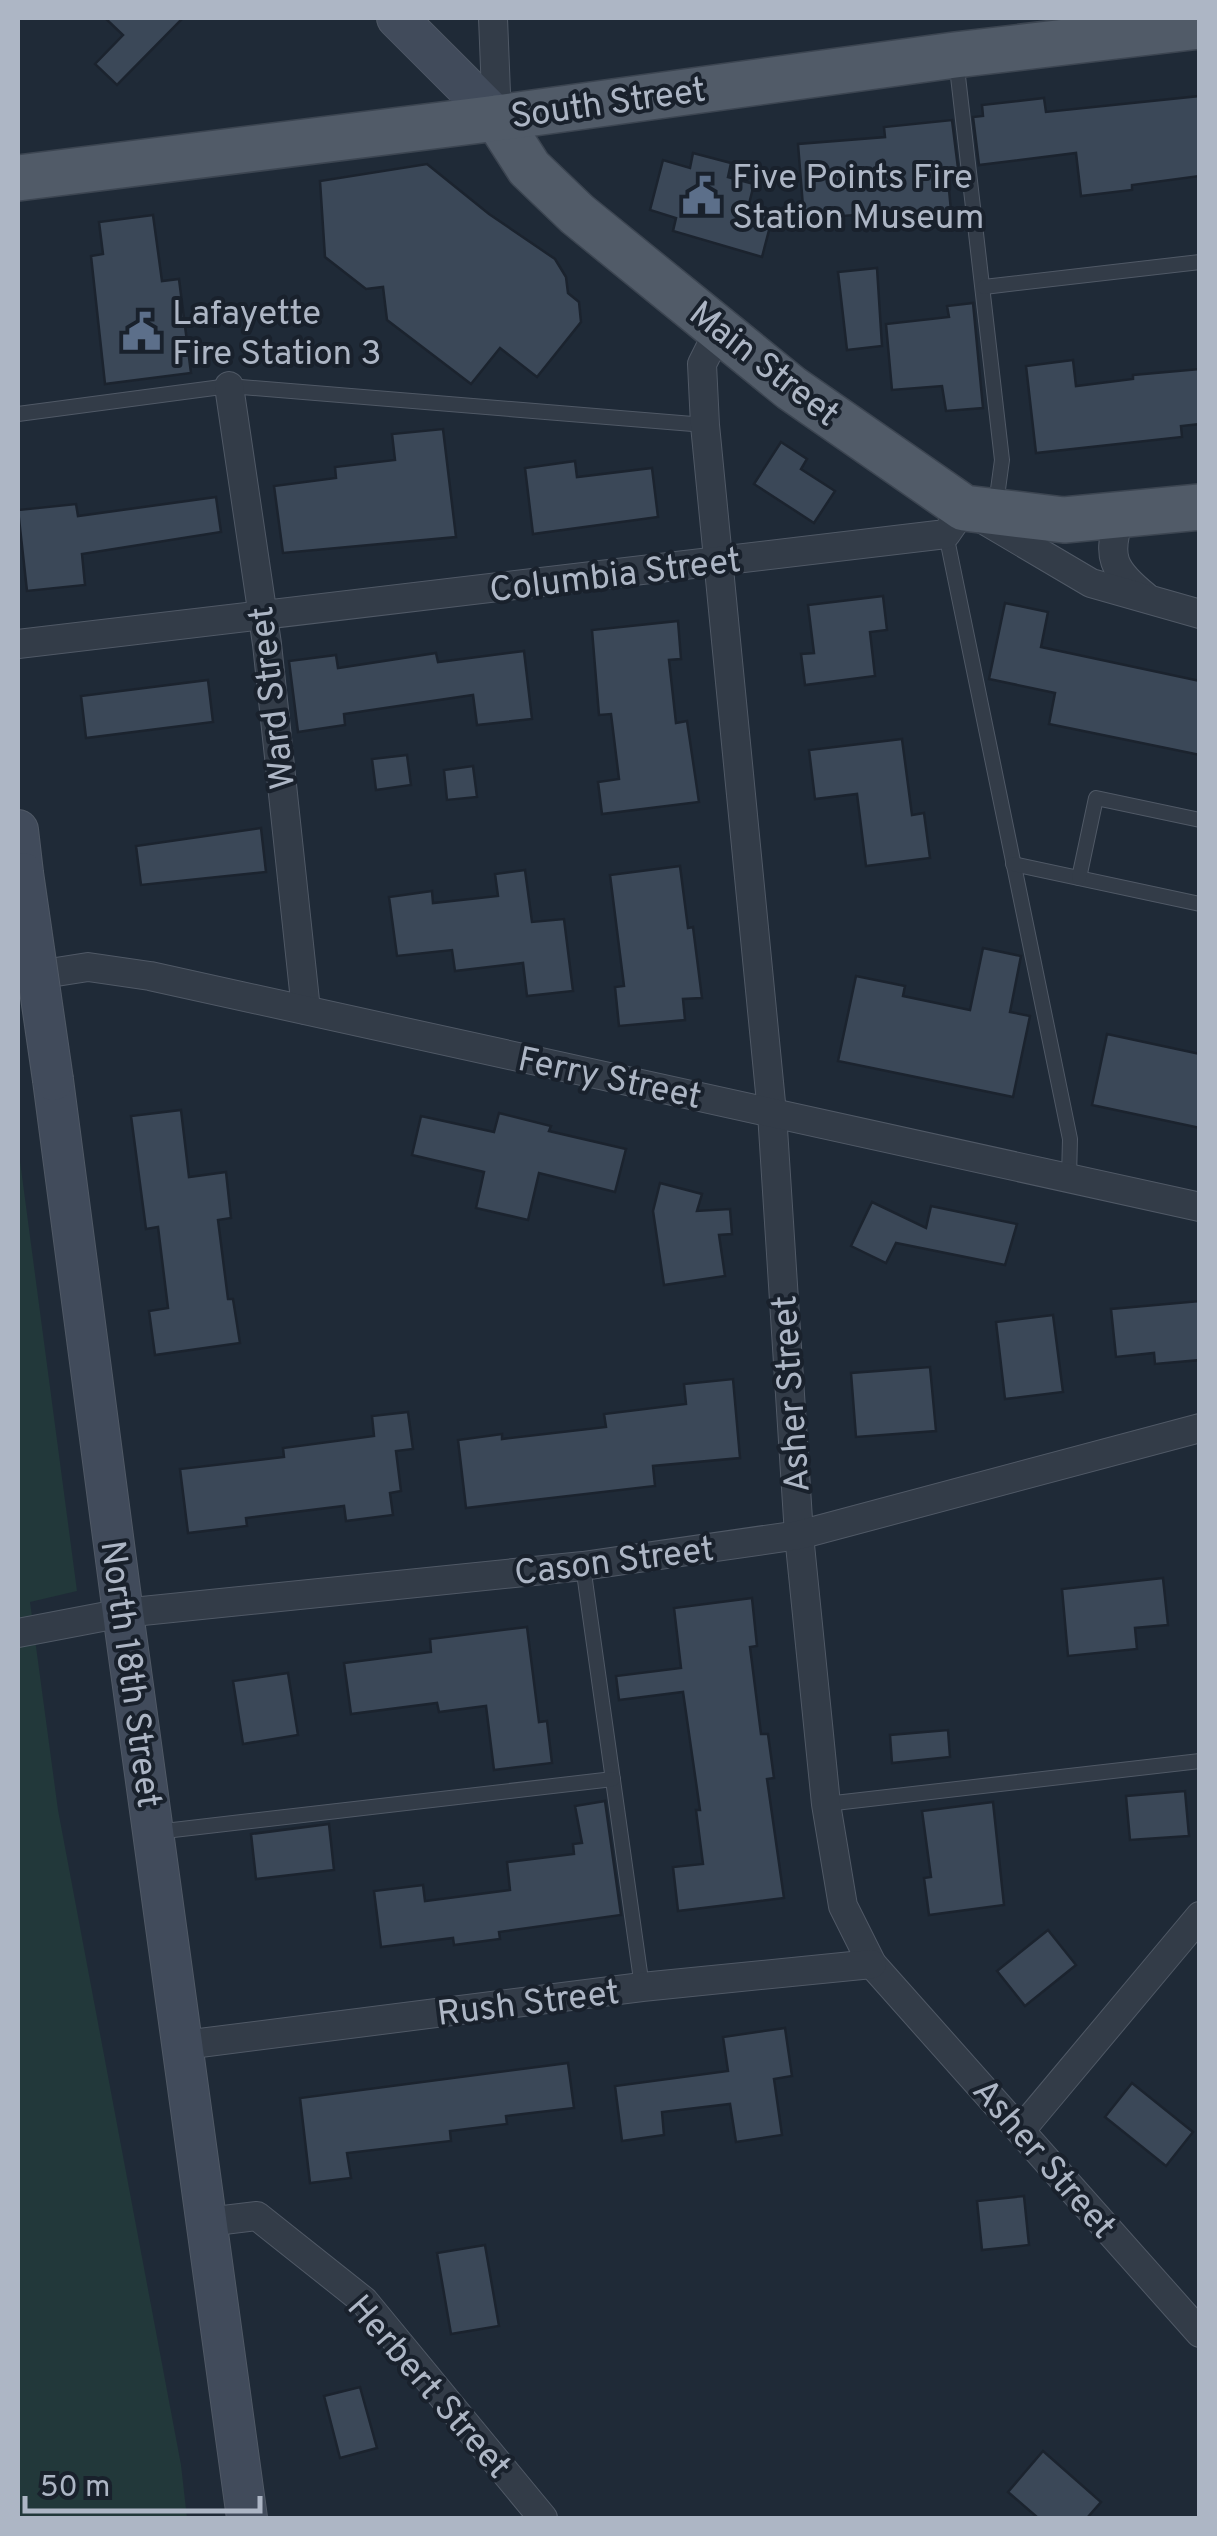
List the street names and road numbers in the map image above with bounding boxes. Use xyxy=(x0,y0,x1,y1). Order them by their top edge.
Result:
street label: South Street xyxy=(508,70,709,140)
street label: Main Street xyxy=(679,293,847,438)
street label: Columbia Street xyxy=(487,540,743,614)
street label: Ward Street xyxy=(241,603,307,792)
street label: Ferry Street xyxy=(514,1039,705,1121)
street label: Asher Street xyxy=(764,1294,822,1494)
street label: Cason Street xyxy=(512,1529,717,1597)
street label: North 18th Street xyxy=(88,1538,170,1811)
street label: Rush Street xyxy=(435,1972,622,2038)
street label: Asher Street xyxy=(961,2071,1124,2249)
street label: Herbert Street xyxy=(336,2287,519,2489)

